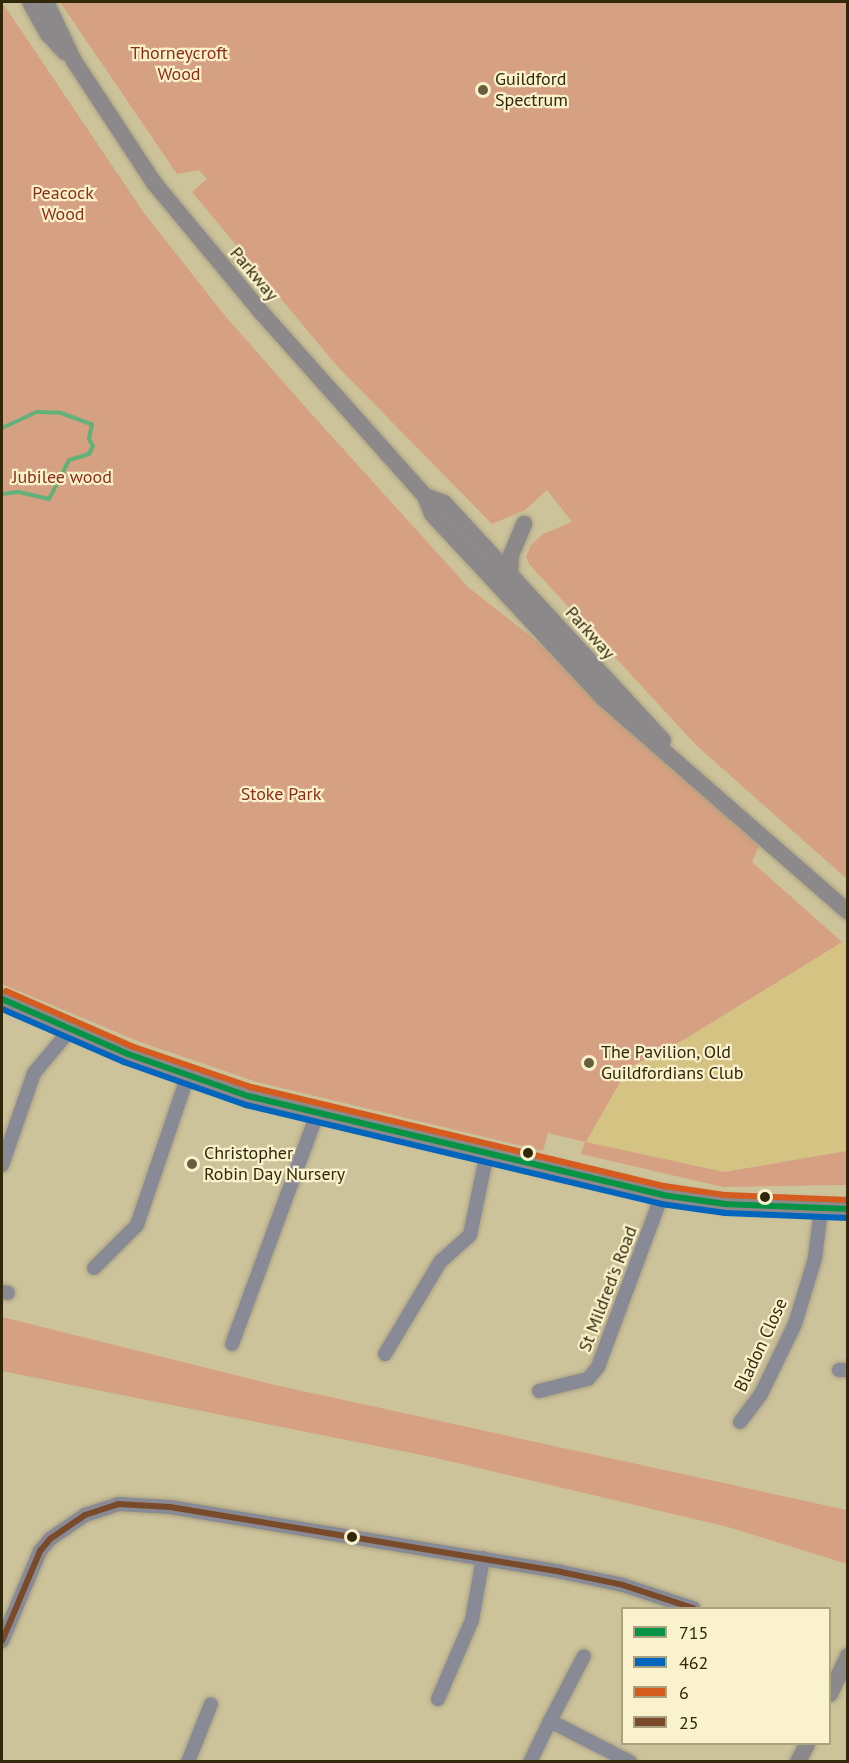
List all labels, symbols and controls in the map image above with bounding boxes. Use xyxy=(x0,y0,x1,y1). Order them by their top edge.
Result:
park label: Thorneycroft Wood xyxy=(130,43,228,86)
place label: Guildford Spectrum xyxy=(495,69,568,112)
marker: Guildford Spectrum xyxy=(476,83,490,97)
park label: Peacock Wood xyxy=(32,183,94,226)
street label: Parkway xyxy=(225,243,283,305)
park label: Jubilee wood xyxy=(12,466,112,488)
street label: Parkway xyxy=(561,602,619,664)
park label: Stoke Park xyxy=(241,783,321,805)
place label: The Pavilion, Old Guildfordians Club xyxy=(601,1042,743,1084)
marker: The Pavilion, Old Guildfordians Club xyxy=(582,1056,596,1070)
place label: Christopher Robin Day Nursery xyxy=(204,1143,346,1186)
unlabelled marker xyxy=(522,1147,534,1159)
marker: Christopher Robin Day Nursery xyxy=(185,1157,199,1171)
unlabelled marker xyxy=(759,1191,771,1203)
street label: St Mildred's Road xyxy=(574,1223,642,1355)
street label: Bladon Close xyxy=(730,1295,792,1395)
unlabelled marker xyxy=(346,1531,358,1543)
legend xyxy=(621,1607,831,1745)
text: 715 xyxy=(679,1621,708,1644)
text: 462 xyxy=(679,1651,708,1674)
text: 6 xyxy=(679,1681,689,1704)
text: 25 xyxy=(679,1711,699,1734)

